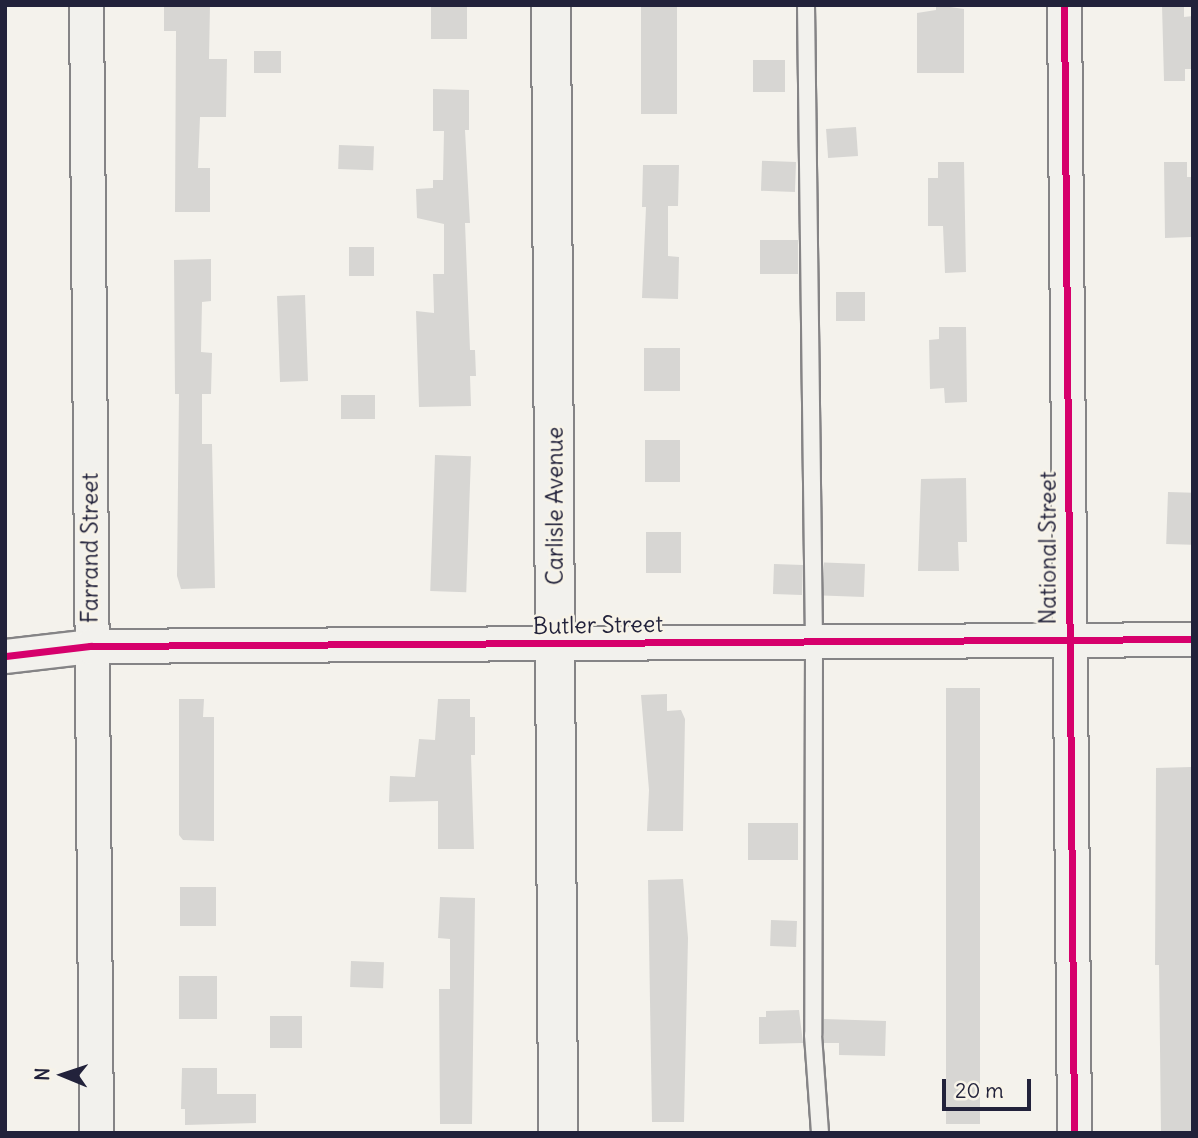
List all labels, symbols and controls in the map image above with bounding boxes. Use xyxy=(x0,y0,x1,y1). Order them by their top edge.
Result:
street label: Carlisle Avenue xyxy=(541,427,569,585)
street label: National Street xyxy=(1034,471,1062,625)
street label: Farrand Street xyxy=(76,473,104,623)
street label: Butler Street xyxy=(533,610,663,640)
north arrow xyxy=(28,1040,98,1110)
scale bar xyxy=(946,1064,1035,1108)
text: N xyxy=(30,1067,54,1081)
text: 20 m xyxy=(955,1077,1004,1104)

